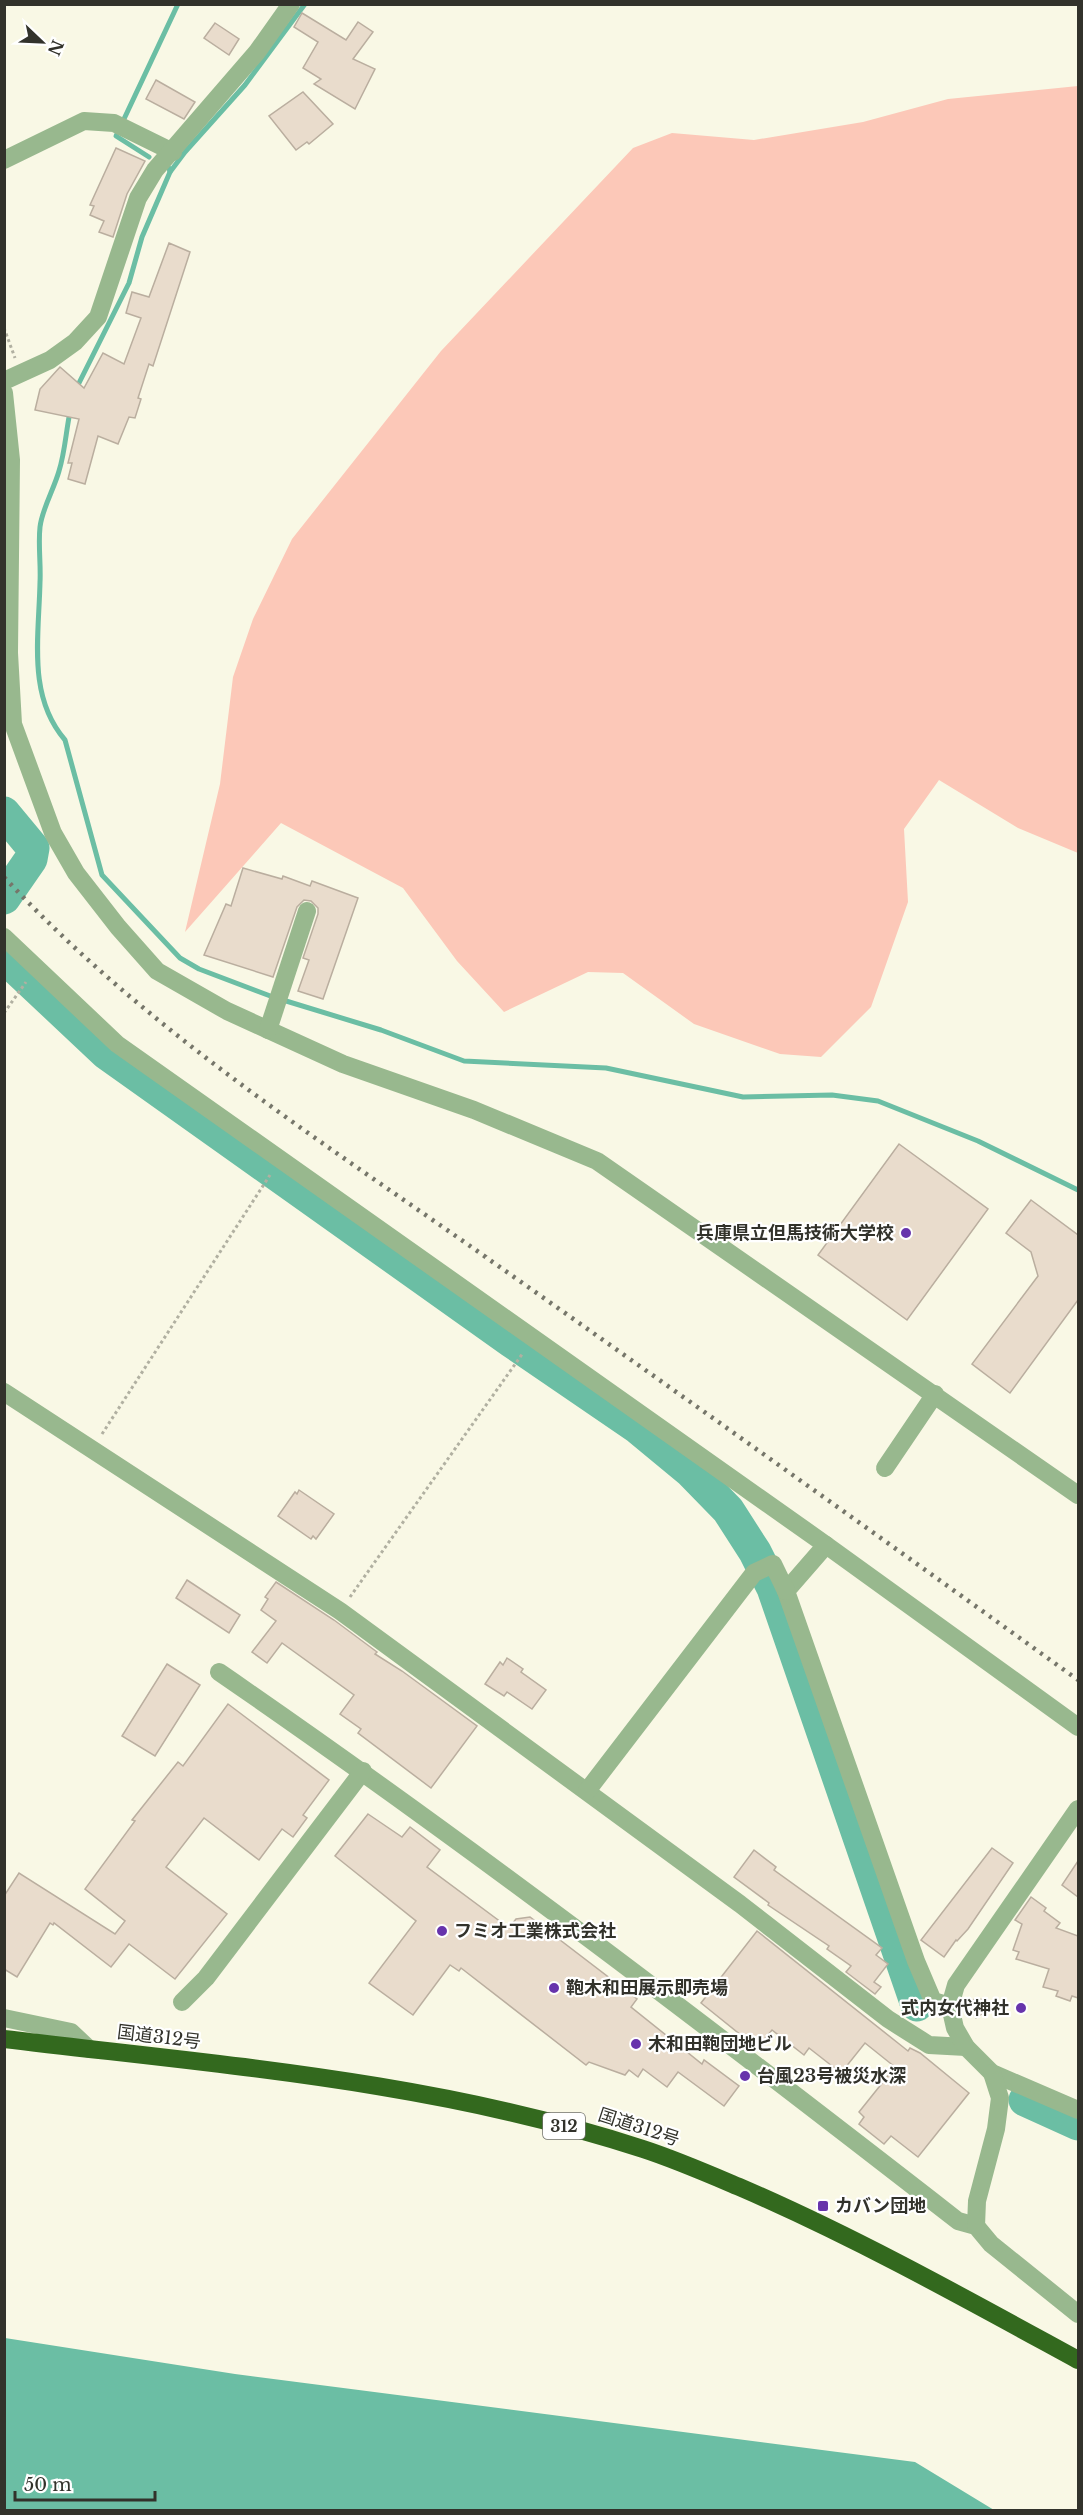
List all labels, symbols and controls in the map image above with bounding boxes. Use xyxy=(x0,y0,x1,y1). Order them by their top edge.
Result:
north arrow xyxy=(12,12,72,72)
text: N xyxy=(44,37,68,59)
place label: 兵庫県立但馬技術大学校 xyxy=(696,1222,894,1244)
marker: 兵庫県立但馬技術大学校 xyxy=(899,1226,913,1240)
place label: フミオ工業株式会社 xyxy=(454,1920,616,1942)
marker: フミオ工業株式会社 xyxy=(435,1924,449,1938)
place label: 鞄木和田展示即売場 xyxy=(566,1977,728,1999)
marker: 鞄木和田展示即売場 xyxy=(547,1981,561,1995)
place label: 式内女代神社 xyxy=(901,1997,1009,2019)
marker: 式内女代神社 xyxy=(1014,2001,1028,2015)
street label: 国道312号 xyxy=(116,2021,202,2053)
place label: 木和田鞄団地ビル xyxy=(648,2033,792,2055)
marker: 木和田鞄団地ビル xyxy=(629,2037,643,2051)
place label: 台風23号被災水深 xyxy=(757,2065,906,2087)
marker: 台風23号被災水深 xyxy=(738,2069,752,2083)
street label: 国道312号 xyxy=(596,2104,682,2150)
road number: 312 xyxy=(543,2113,585,2139)
place label: カバン団地 xyxy=(835,2195,926,2217)
marker: カバン団地 xyxy=(816,2199,830,2213)
scale bar xyxy=(15,2464,154,2502)
text: 50 m xyxy=(24,2474,72,2496)

